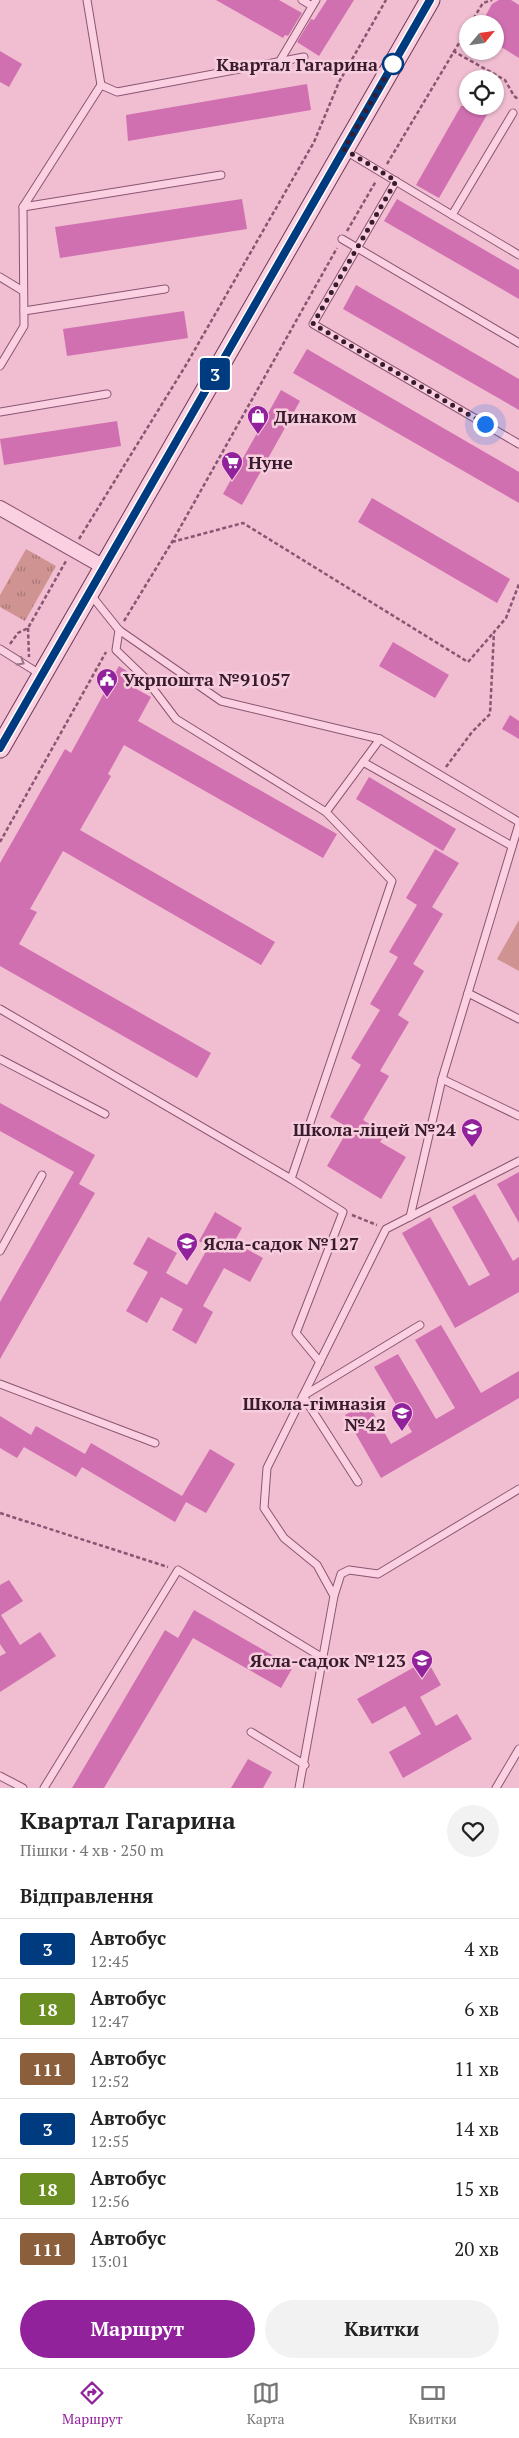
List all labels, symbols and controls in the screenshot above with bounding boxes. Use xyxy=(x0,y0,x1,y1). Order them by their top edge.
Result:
north arrow xyxy=(459,15,504,60)
map controls xyxy=(459,15,504,115)
place label: Квартал Гагарина xyxy=(216,52,378,76)
marker: Квартал Гагарина xyxy=(382,53,404,75)
button: locate xyxy=(459,70,504,115)
line badge: 3 xyxy=(199,358,231,390)
text: 3 xyxy=(210,362,220,386)
shop icon: Динаком xyxy=(246,404,270,435)
place label: Динаком xyxy=(274,404,357,428)
your location xyxy=(473,412,498,437)
supermarket icon: Нуне xyxy=(220,450,244,481)
place label: Нуне xyxy=(248,450,293,474)
one-way arrow xyxy=(15,656,25,665)
public building icon: Укрпошта №91057 xyxy=(95,667,119,698)
place label: Укрпошта №91057 xyxy=(123,667,291,691)
place label: Школа-ліцей №24 xyxy=(293,1117,457,1141)
school or university icon: Школа-ліцей №24 xyxy=(460,1117,484,1148)
school or university icon: Ясла-садок №127 xyxy=(175,1231,199,1262)
place label: Ясла-садок №127 xyxy=(203,1231,359,1255)
place label: Школа-гімназія №42 xyxy=(243,1391,386,1436)
school or university icon: Школа-гімназія №42 xyxy=(390,1401,414,1432)
place label: Ясла-садок №123 xyxy=(250,1648,406,1672)
school or university icon: Ясла-садок №123 xyxy=(410,1648,434,1679)
text: Квартал Гагарина xyxy=(20,1804,236,1836)
button: heart xyxy=(447,1805,499,1857)
text: Пішки · 4 хв · 250 m xyxy=(20,1839,164,1861)
text: Відправлення xyxy=(20,1883,153,1908)
text: Автобус xyxy=(90,1925,166,1950)
text: 4 хв xyxy=(464,1936,499,1961)
text: 3 xyxy=(42,1937,53,1961)
text: 12:45 xyxy=(90,1950,129,1972)
text: Автобус xyxy=(90,1985,166,2010)
text: 6 хв xyxy=(464,1996,499,2021)
text: 18 xyxy=(37,1997,58,2021)
text: 12:47 xyxy=(90,2010,129,2032)
text: Автобус xyxy=(90,2045,166,2070)
text: 11 хв xyxy=(454,2056,499,2081)
text: 111 xyxy=(32,2057,63,2081)
text: 12:52 xyxy=(90,2070,129,2092)
text: Автобус xyxy=(90,2105,166,2130)
text: 14 хв xyxy=(454,2116,499,2141)
text: 3 xyxy=(42,2117,53,2141)
text: 12:55 xyxy=(90,2130,129,2152)
text: Автобус xyxy=(90,2165,166,2190)
text: 15 хв xyxy=(454,2176,499,2201)
text: 18 xyxy=(37,2177,58,2201)
text: 12:56 xyxy=(90,2190,129,2212)
text: Автобус xyxy=(90,2225,166,2250)
text: 20 хв xyxy=(454,2236,499,2261)
text: 111 xyxy=(32,2237,63,2261)
text: 13:01 xyxy=(90,2250,129,2272)
button: Маршрут xyxy=(20,2300,255,2358)
button: Квитки xyxy=(265,2300,499,2358)
tab: Маршрут xyxy=(62,2379,123,2428)
tab: Карта xyxy=(247,2379,285,2428)
tab: Квитки xyxy=(409,2379,457,2428)

